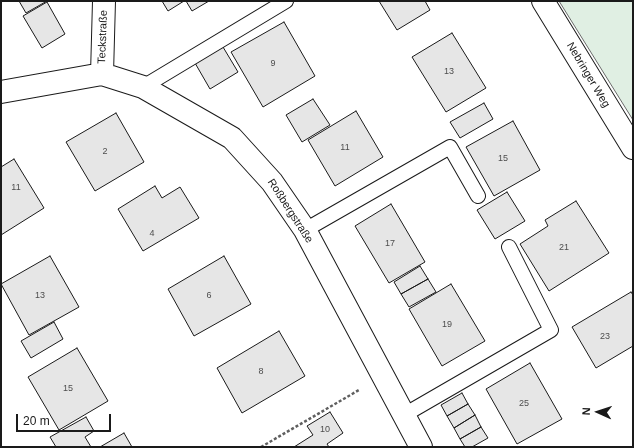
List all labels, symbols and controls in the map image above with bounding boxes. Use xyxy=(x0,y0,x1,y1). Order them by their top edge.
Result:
street label: Teckstraße xyxy=(95,10,111,64)
street label: Nebringer Weg xyxy=(563,40,613,110)
house number: 9 xyxy=(270,59,276,69)
house number: 13 xyxy=(444,67,454,77)
house number: 11 xyxy=(340,143,350,153)
house number: 2 xyxy=(102,147,108,157)
house number: 15 xyxy=(498,154,508,164)
street label: Roßbergstraße xyxy=(264,176,316,246)
house number: 11 xyxy=(11,183,21,193)
house number: 4 xyxy=(149,229,155,239)
house number: 17 xyxy=(385,239,395,249)
house number: 21 xyxy=(559,243,569,253)
house number: 13 xyxy=(35,291,45,301)
house number: 6 xyxy=(206,291,212,301)
house number: 19 xyxy=(442,320,452,330)
house number: 23 xyxy=(600,332,610,342)
house number: 8 xyxy=(258,367,264,377)
house number: 15 xyxy=(63,384,73,394)
north arrow xyxy=(578,392,618,432)
house number: 25 xyxy=(519,399,529,409)
scale bar xyxy=(18,406,113,432)
text: N xyxy=(580,407,592,416)
text: 20 m xyxy=(23,414,50,428)
house number: 10 xyxy=(320,425,330,435)

